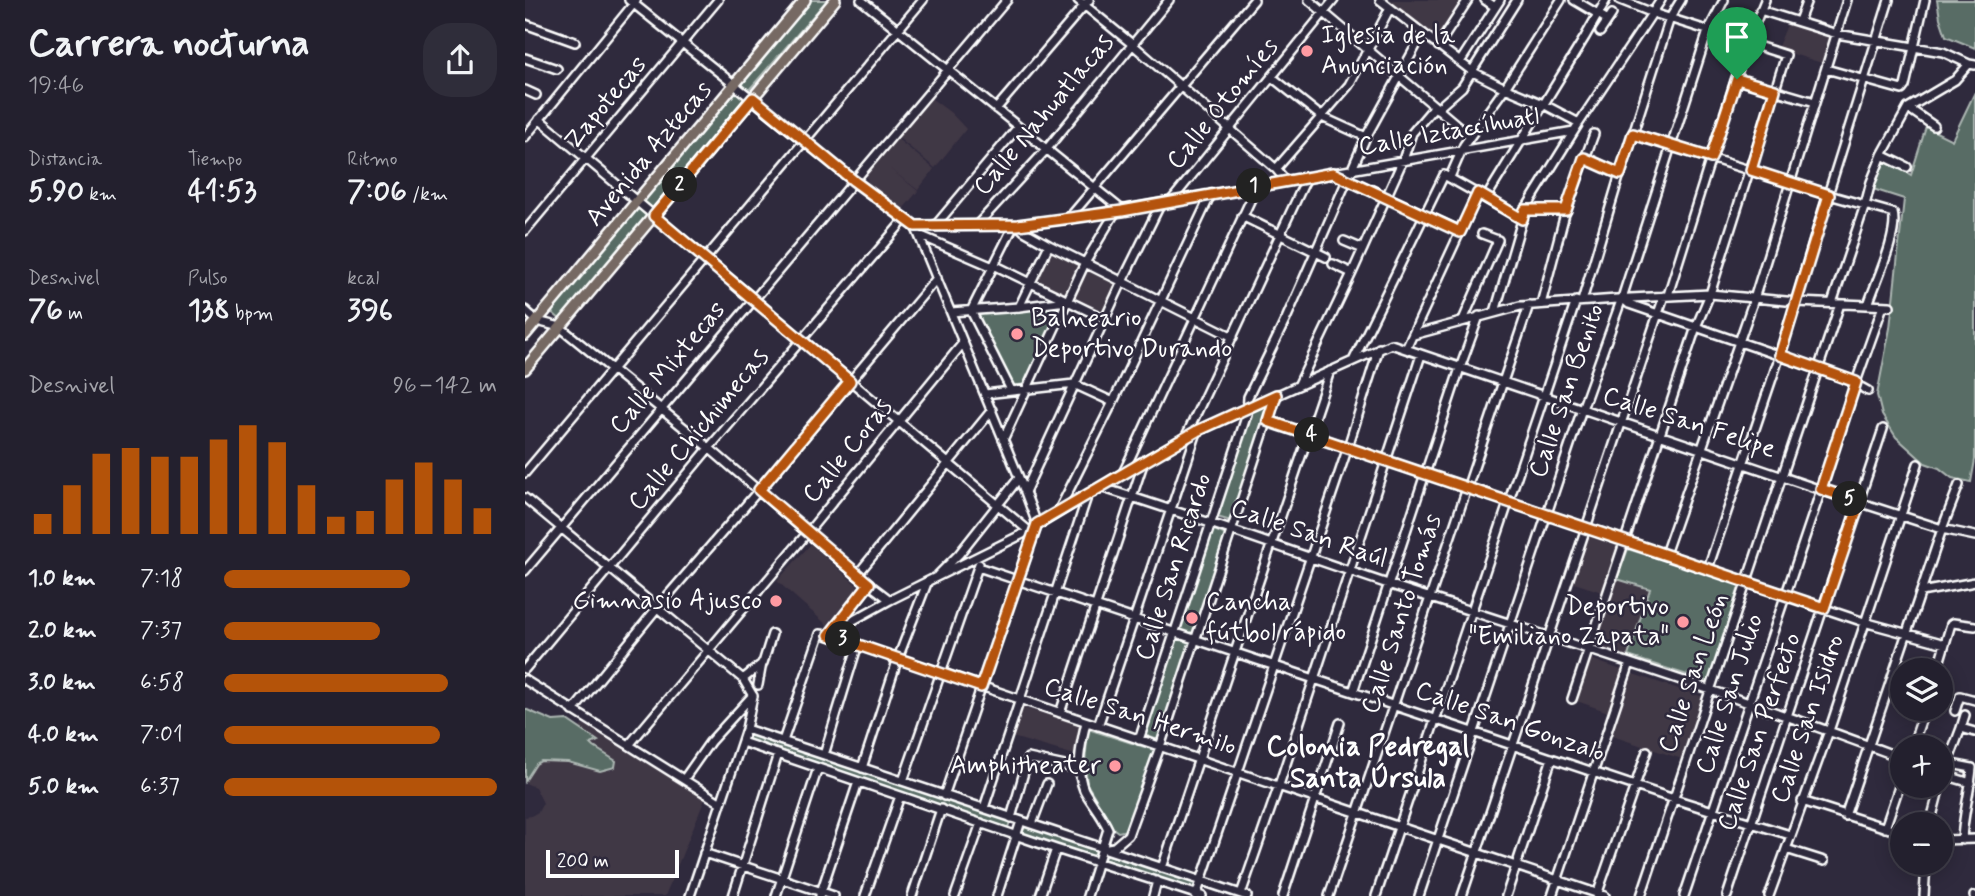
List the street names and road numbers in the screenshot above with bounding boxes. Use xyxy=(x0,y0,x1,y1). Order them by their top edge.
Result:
street label: Calle Nahuatlacas xyxy=(966,27,1122,203)
street label: Calle Otomíes xyxy=(1159,31,1287,177)
street label: Zapotecas xyxy=(557,49,655,157)
street label: Avenida Aztecas xyxy=(578,74,720,234)
street label: Calle Iztaccíhuatl xyxy=(1356,99,1542,165)
street label: Calle Mixtecas xyxy=(602,294,734,442)
street label: Calle San Benito xyxy=(1521,299,1613,483)
street label: Calle Chichimecas xyxy=(621,341,777,519)
street label: Calle San Felipe xyxy=(1598,379,1780,467)
street label: Calle Coras xyxy=(795,391,901,511)
street label: Calle San Ricardo xyxy=(1128,469,1220,665)
street label: Calle San Raúl xyxy=(1226,491,1392,577)
street label: Calle Santo Tomás xyxy=(1354,510,1450,718)
street label: Calle San León xyxy=(1651,589,1737,757)
street label: Calle San Julio xyxy=(1688,610,1772,778)
street label: Calle San Perfecto xyxy=(1710,628,1810,836)
street label: Calle San Isidro xyxy=(1763,630,1853,808)
street label: Calle San Hermilo xyxy=(1039,670,1241,764)
street label: Calle San Gonzalo xyxy=(1411,674,1609,770)

